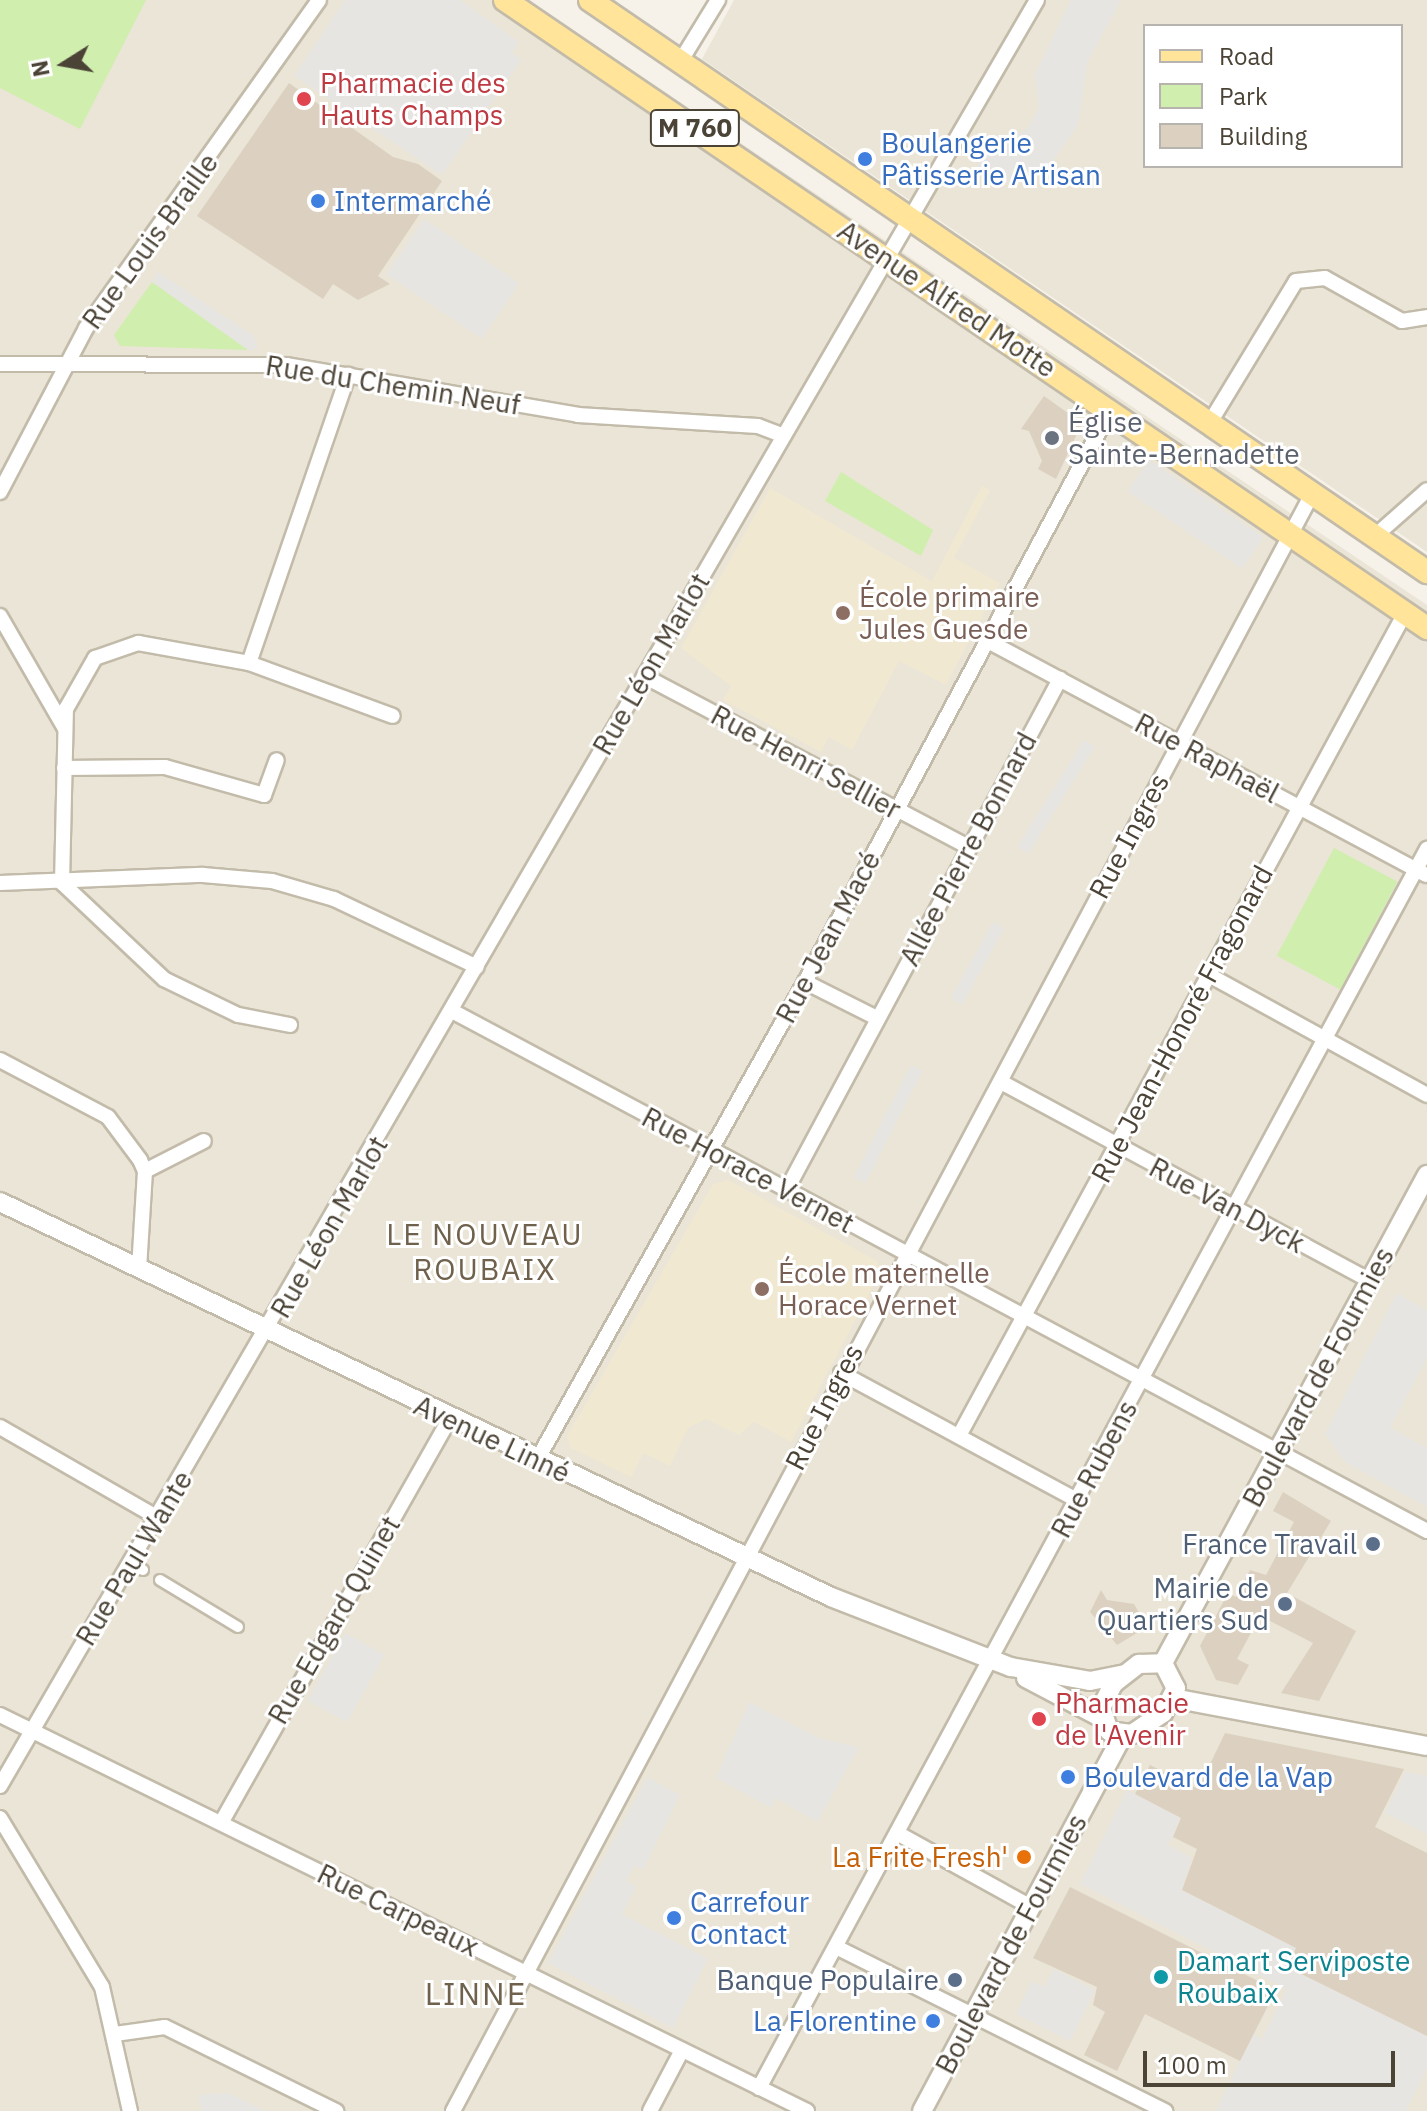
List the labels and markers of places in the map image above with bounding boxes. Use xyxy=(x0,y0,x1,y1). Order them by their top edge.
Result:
place label: Pharmacie des Hauts Champs xyxy=(320,66,506,132)
marker: Pharmacie des Hauts Champs xyxy=(295,90,313,108)
place label: Boulangerie Pâtisserie Artisan xyxy=(881,126,1101,192)
marker: Boulangerie Pâtisserie Artisan xyxy=(856,150,874,168)
place label: Intermarché xyxy=(334,184,491,218)
marker: Intermarché xyxy=(309,192,327,210)
place label: Église Sainte-Bernadette xyxy=(1068,405,1300,471)
marker: Église Sainte-Bernadette xyxy=(1043,429,1061,447)
place label: École primaire Jules Guesde xyxy=(859,580,1040,646)
marker: École primaire Jules Guesde xyxy=(834,604,852,622)
place label: École maternelle Horace Vernet xyxy=(778,1256,990,1322)
marker: École maternelle Horace Vernet xyxy=(753,1280,771,1298)
place label: France Travail xyxy=(1182,1527,1357,1561)
marker: France Travail xyxy=(1364,1535,1382,1553)
place label: Mairie de Quartiers Sud xyxy=(1097,1571,1269,1637)
marker: Mairie de Quartiers Sud xyxy=(1276,1595,1294,1613)
place label: Pharmacie de l'Avenir xyxy=(1055,1686,1189,1752)
marker: Pharmacie de l'Avenir xyxy=(1030,1710,1048,1728)
place label: Boulevard de la Vap xyxy=(1084,1760,1333,1794)
marker: Boulevard de la Vap xyxy=(1059,1768,1077,1786)
place label: La Frite Fresh' xyxy=(832,1840,1008,1874)
marker: La Frite Fresh' xyxy=(1015,1848,1033,1866)
place label: Carrefour Contact xyxy=(690,1885,809,1951)
marker: Carrefour Contact xyxy=(665,1909,683,1927)
place label: Damart Serviposte Roubaix xyxy=(1177,1944,1410,2010)
place label: Banque Populaire xyxy=(716,1963,939,1997)
marker: Damart Serviposte Roubaix xyxy=(1152,1968,1170,1986)
marker: Banque Populaire xyxy=(946,1971,964,1989)
place label: La Florentine xyxy=(753,2004,917,2038)
marker: La Florentine xyxy=(924,2012,942,2030)

